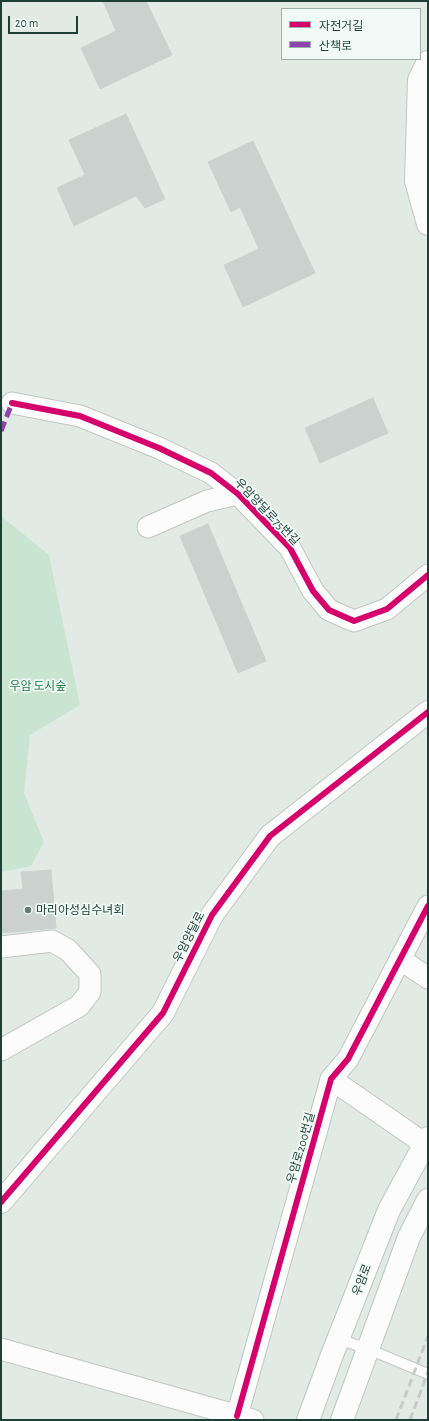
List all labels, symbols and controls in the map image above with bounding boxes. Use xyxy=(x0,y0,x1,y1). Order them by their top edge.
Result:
scale bar xyxy=(10,8,80,34)
legend xyxy=(281,8,421,60)
text: 20 m xyxy=(15,17,38,29)
text: 자전거길 xyxy=(319,20,363,32)
text: 산책로 xyxy=(319,40,352,52)
street label: 우암양달로75번길 xyxy=(231,476,303,548)
park label: 우암 도시숲 xyxy=(9,679,67,693)
place label: 마리아성심수녀회 xyxy=(36,903,124,917)
marker: 마리아성심수녀회 xyxy=(23,905,33,915)
street label: 우암양달로 xyxy=(170,909,208,965)
street label: 우암로200번길 xyxy=(284,1111,318,1185)
street label: 우암로 xyxy=(349,1262,375,1298)

